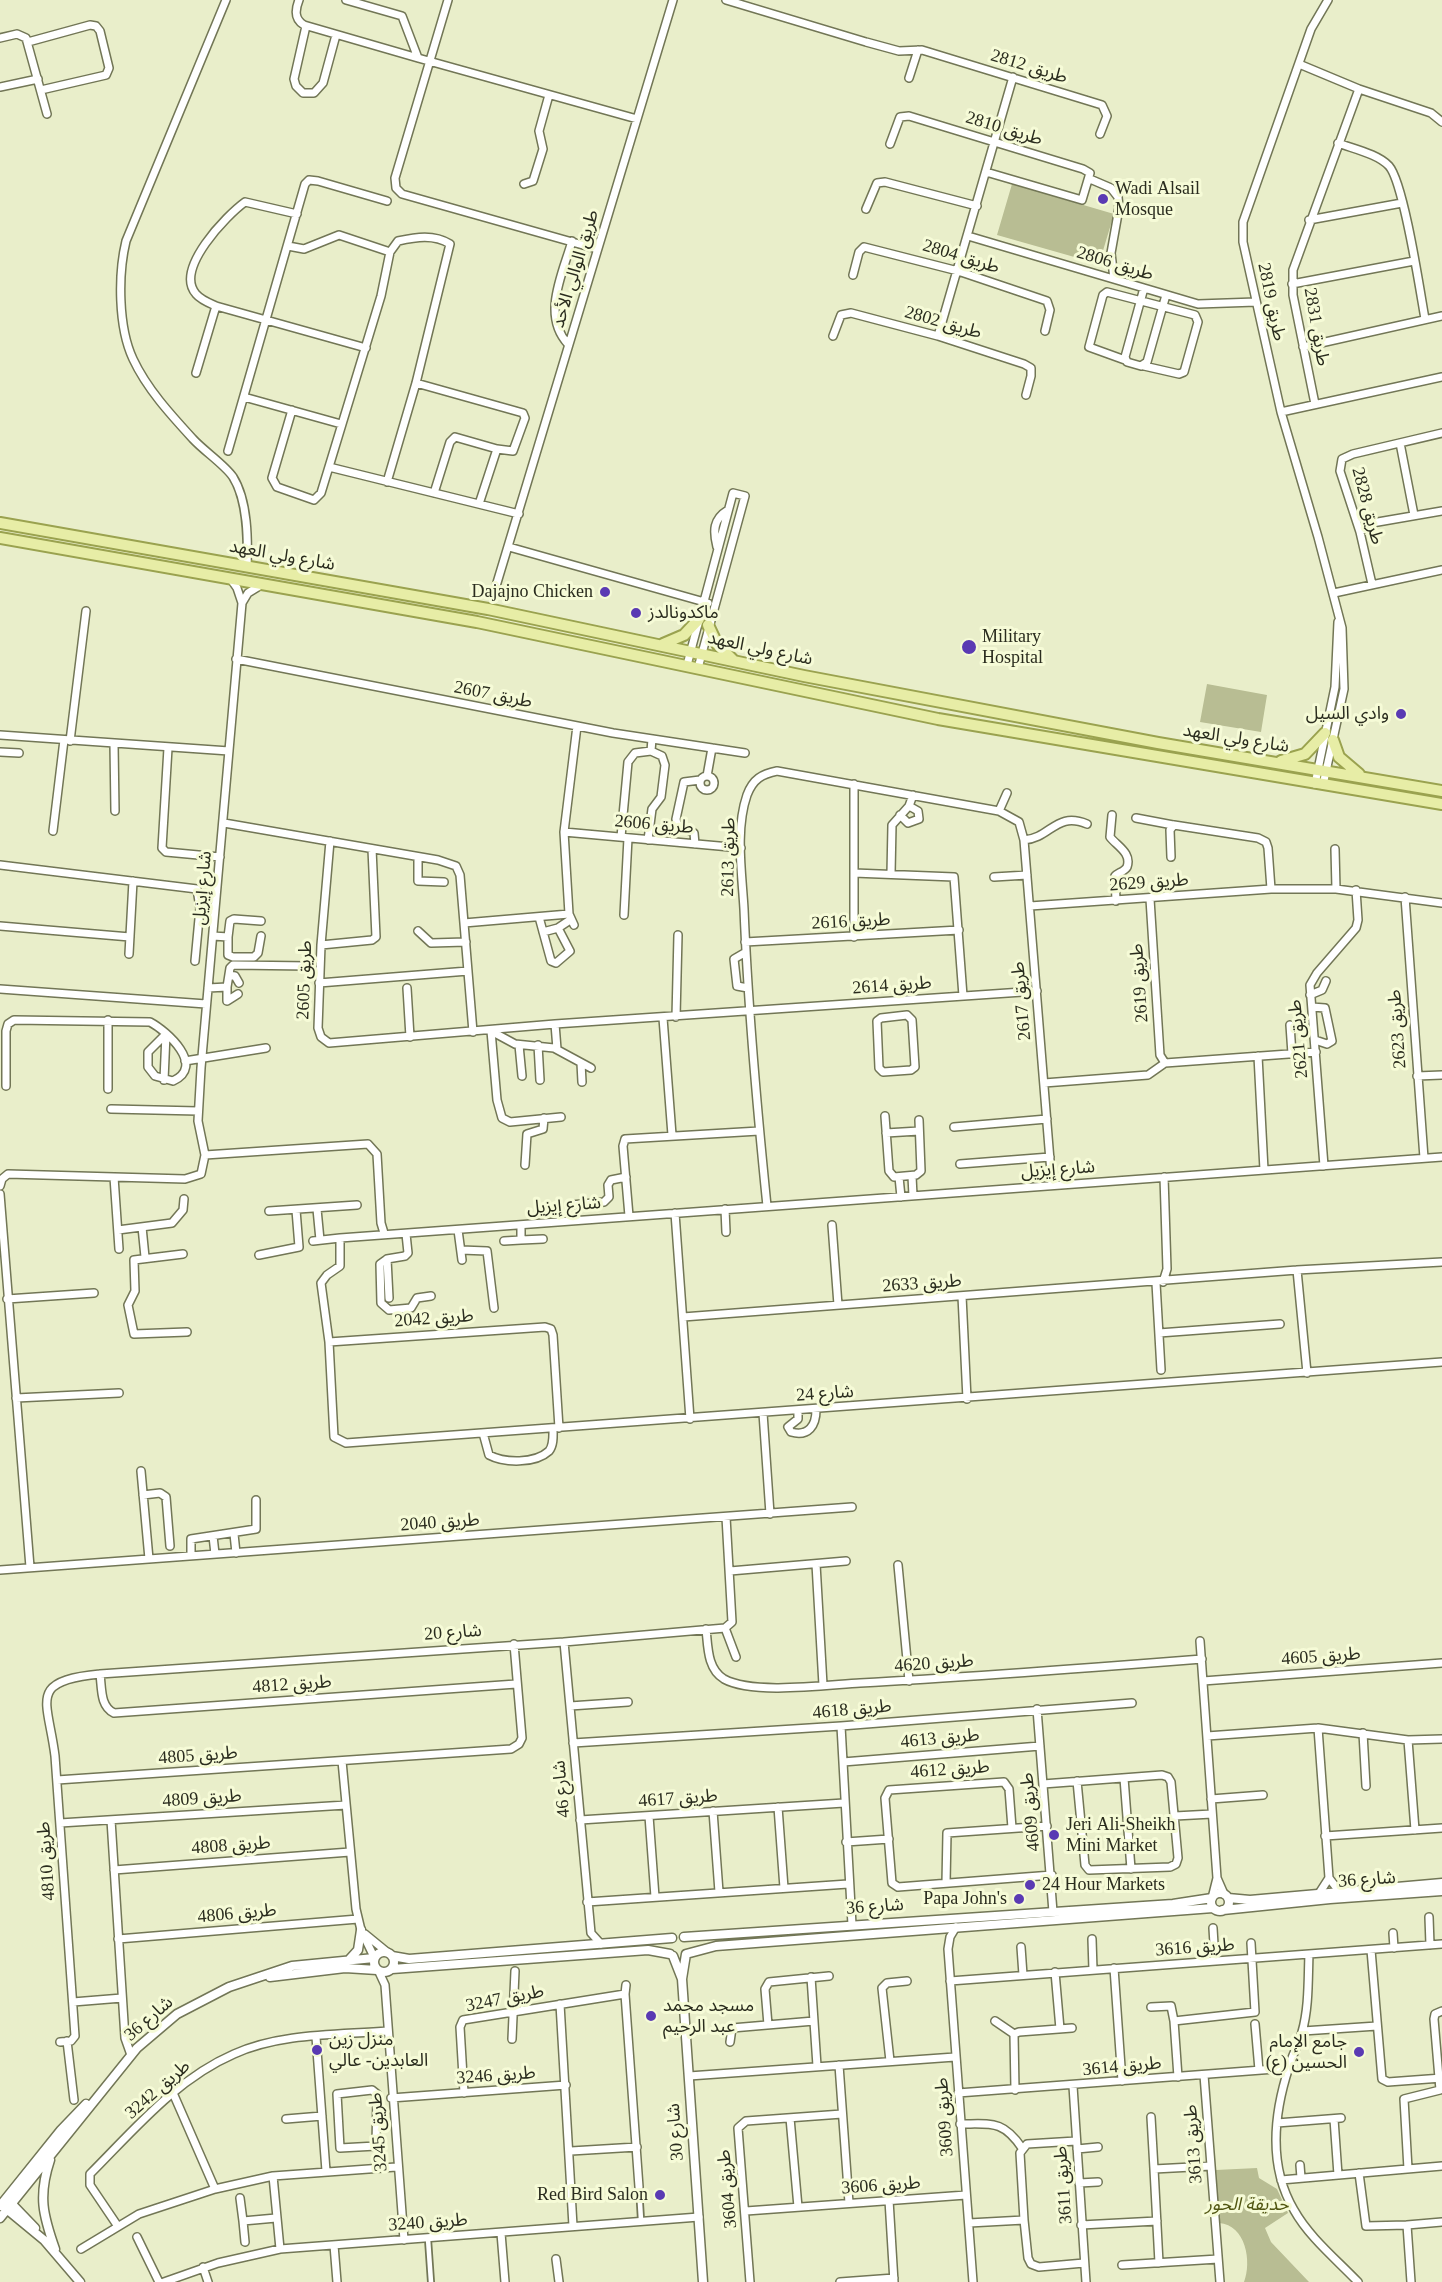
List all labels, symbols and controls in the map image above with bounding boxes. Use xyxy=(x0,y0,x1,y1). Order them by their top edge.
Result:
street label: طريق 2812 xyxy=(988,45,1070,89)
street label: طريق 2810 xyxy=(963,107,1045,151)
place label: Wadi Alsail Mosque xyxy=(1115,178,1200,220)
marker: Wadi Alsail Mosque xyxy=(1096,192,1110,206)
street label: طريق الوالي الأحد xyxy=(548,207,604,331)
street label: طريق 2804 xyxy=(920,235,1002,279)
street label: طريق 2806 xyxy=(1074,242,1156,286)
street label: طريق 2819 xyxy=(1252,261,1290,343)
street label: طريق 2831 xyxy=(1298,286,1334,368)
street label: طريق 2802 xyxy=(902,302,984,344)
street label: طريق 2828 xyxy=(1346,465,1388,547)
street label: شارع ولي العهد xyxy=(227,536,337,576)
place label: Dajajno Chicken xyxy=(472,581,593,603)
marker: Dajajno Chicken xyxy=(598,585,612,599)
place label: ماكدونالدز xyxy=(648,602,719,624)
marker: ماكدونالدز xyxy=(629,606,643,620)
place label: Military Hospital xyxy=(982,626,1043,668)
street label: شارع ولي العهد xyxy=(705,627,815,671)
marker: Military Hospital xyxy=(960,638,978,656)
street label: طريق 2607 xyxy=(452,677,534,713)
place label: وادي السيل xyxy=(1306,703,1389,725)
marker: وادي السيل xyxy=(1394,707,1408,721)
street label: شارع ولي العهد xyxy=(1181,720,1291,758)
street label: طريق 2606 xyxy=(614,811,694,839)
street label: طريق 2613 xyxy=(718,817,740,897)
street label: شارع إيزيل xyxy=(189,850,217,926)
street label: طريق 2629 xyxy=(1109,869,1189,897)
street label: طريق 2616 xyxy=(811,909,891,935)
street label: طريق 2605 xyxy=(293,940,317,1020)
street label: طريق 2619 xyxy=(1126,943,1154,1023)
street label: طريق 2617 xyxy=(1008,961,1036,1041)
street label: طريق 2614 xyxy=(852,972,932,1000)
street label: طريق 2623 xyxy=(1384,989,1412,1069)
street label: طريق 2621 xyxy=(1285,999,1313,1079)
street label: شارع إيزيل xyxy=(1020,1157,1096,1183)
street label: شارع إيزيل xyxy=(526,1193,602,1219)
street label: طريق 2633 xyxy=(882,1270,962,1298)
street label: طريق 2042 xyxy=(394,1305,474,1333)
street label: شارع 24 xyxy=(796,1381,854,1407)
street label: طريق 2040 xyxy=(400,1509,480,1537)
street label: شارع 20 xyxy=(424,1620,482,1646)
street label: طريق 4605 xyxy=(1281,1643,1361,1671)
street label: طريق 4620 xyxy=(894,1650,974,1678)
street label: طريق 4812 xyxy=(252,1671,332,1699)
street label: طريق 4618 xyxy=(812,1696,892,1724)
street label: طريق 4613 xyxy=(900,1725,980,1753)
street label: طريق 4805 xyxy=(158,1742,238,1770)
street label: طريق 4612 xyxy=(910,1756,990,1784)
street label: شارع 46 xyxy=(549,1759,575,1819)
street label: طريق 4609 xyxy=(1017,1772,1045,1852)
street label: طريق 4809 xyxy=(162,1785,242,1813)
street label: طريق 4617 xyxy=(638,1785,718,1813)
place label: Jeri Ali-Sheikh Mini Market xyxy=(1066,1814,1175,1856)
street label: طريق 4810 xyxy=(33,1821,61,1901)
marker: Jeri Ali-Sheikh Mini Market xyxy=(1047,1828,1061,1842)
street label: طريق 4808 xyxy=(191,1832,271,1860)
street label: شارع 36 xyxy=(1338,1867,1396,1893)
place label: 24 Hour Markets xyxy=(1042,1874,1165,1896)
marker: 24 Hour Markets xyxy=(1023,1878,1037,1892)
place label: Papa John's xyxy=(923,1888,1007,1910)
marker: Papa John's xyxy=(1012,1892,1026,1906)
street label: شارع 36 xyxy=(846,1894,904,1920)
street label: طريق 4806 xyxy=(197,1900,277,1928)
street label: طريق 3616 xyxy=(1155,1934,1235,1962)
street label: طريق 3247 xyxy=(464,1981,546,2017)
street label: شارع 36 xyxy=(120,1992,178,2046)
place label: مسجد محمد عبد الرحيم xyxy=(663,1995,754,2038)
marker: مسجد محمد عبد الرحيم xyxy=(644,2009,658,2023)
place label: منزل زين العابدين- عالي xyxy=(329,2029,428,2072)
place label: جامع الإمام الحسين (ع) xyxy=(1266,2031,1347,2074)
marker: منزل زين العابدين- عالي xyxy=(310,2043,324,2057)
marker: جامع الإمام الحسين (ع) xyxy=(1352,2045,1366,2059)
street label: طريق 3614 xyxy=(1082,2053,1162,2081)
street label: طريق 3242 xyxy=(121,2056,195,2124)
street label: طريق 3246 xyxy=(456,2062,536,2090)
street label: طريق 3609 xyxy=(931,2077,959,2157)
street label: طريق 3245 xyxy=(365,2092,393,2172)
street label: شارع 30 xyxy=(663,2103,689,2161)
street label: طريق 3613 xyxy=(1180,2104,1208,2184)
street label: طريق 3611 xyxy=(1050,2145,1078,2225)
street label: طريق 3604 xyxy=(714,2149,742,2229)
street label: طريق 3606 xyxy=(841,2172,921,2200)
place label: Red Bird Salon xyxy=(537,2184,648,2206)
marker: Red Bird Salon xyxy=(653,2188,667,2202)
park label: حديقة الحور xyxy=(1205,2194,1289,2216)
street label: طريق 3240 xyxy=(388,2209,468,2237)

